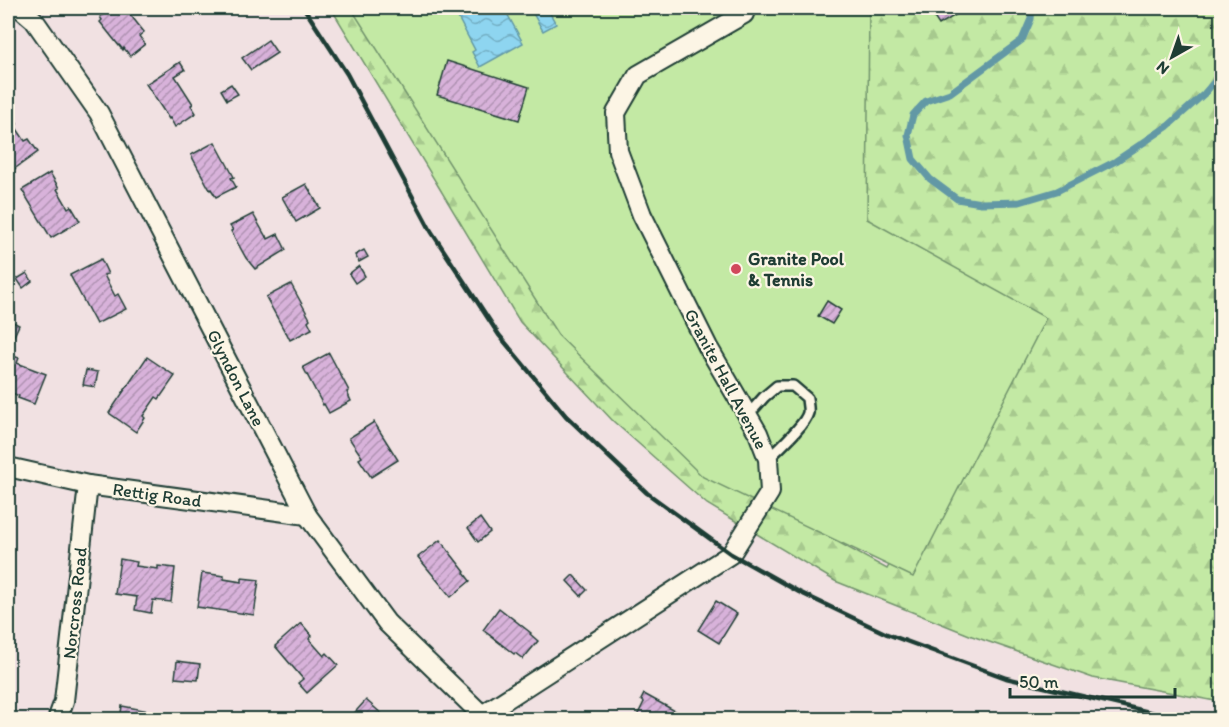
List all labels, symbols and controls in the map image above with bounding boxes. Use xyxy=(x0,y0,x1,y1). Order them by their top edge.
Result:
north arrow xyxy=(1142,27,1202,87)
text: N xyxy=(1152,57,1173,79)
place label: Granite Pool & Tennis xyxy=(748,248,845,291)
marker: Granite Pool & Tennis xyxy=(729,262,743,276)
street label: Granite Hall Avenue xyxy=(680,305,772,453)
street label: Glyndon Lane xyxy=(202,326,270,430)
street label: Rettig Road xyxy=(111,478,203,512)
street label: Norcross Road xyxy=(58,546,92,660)
scale bar xyxy=(1010,661,1175,699)
text: 50 m xyxy=(1019,671,1059,693)

